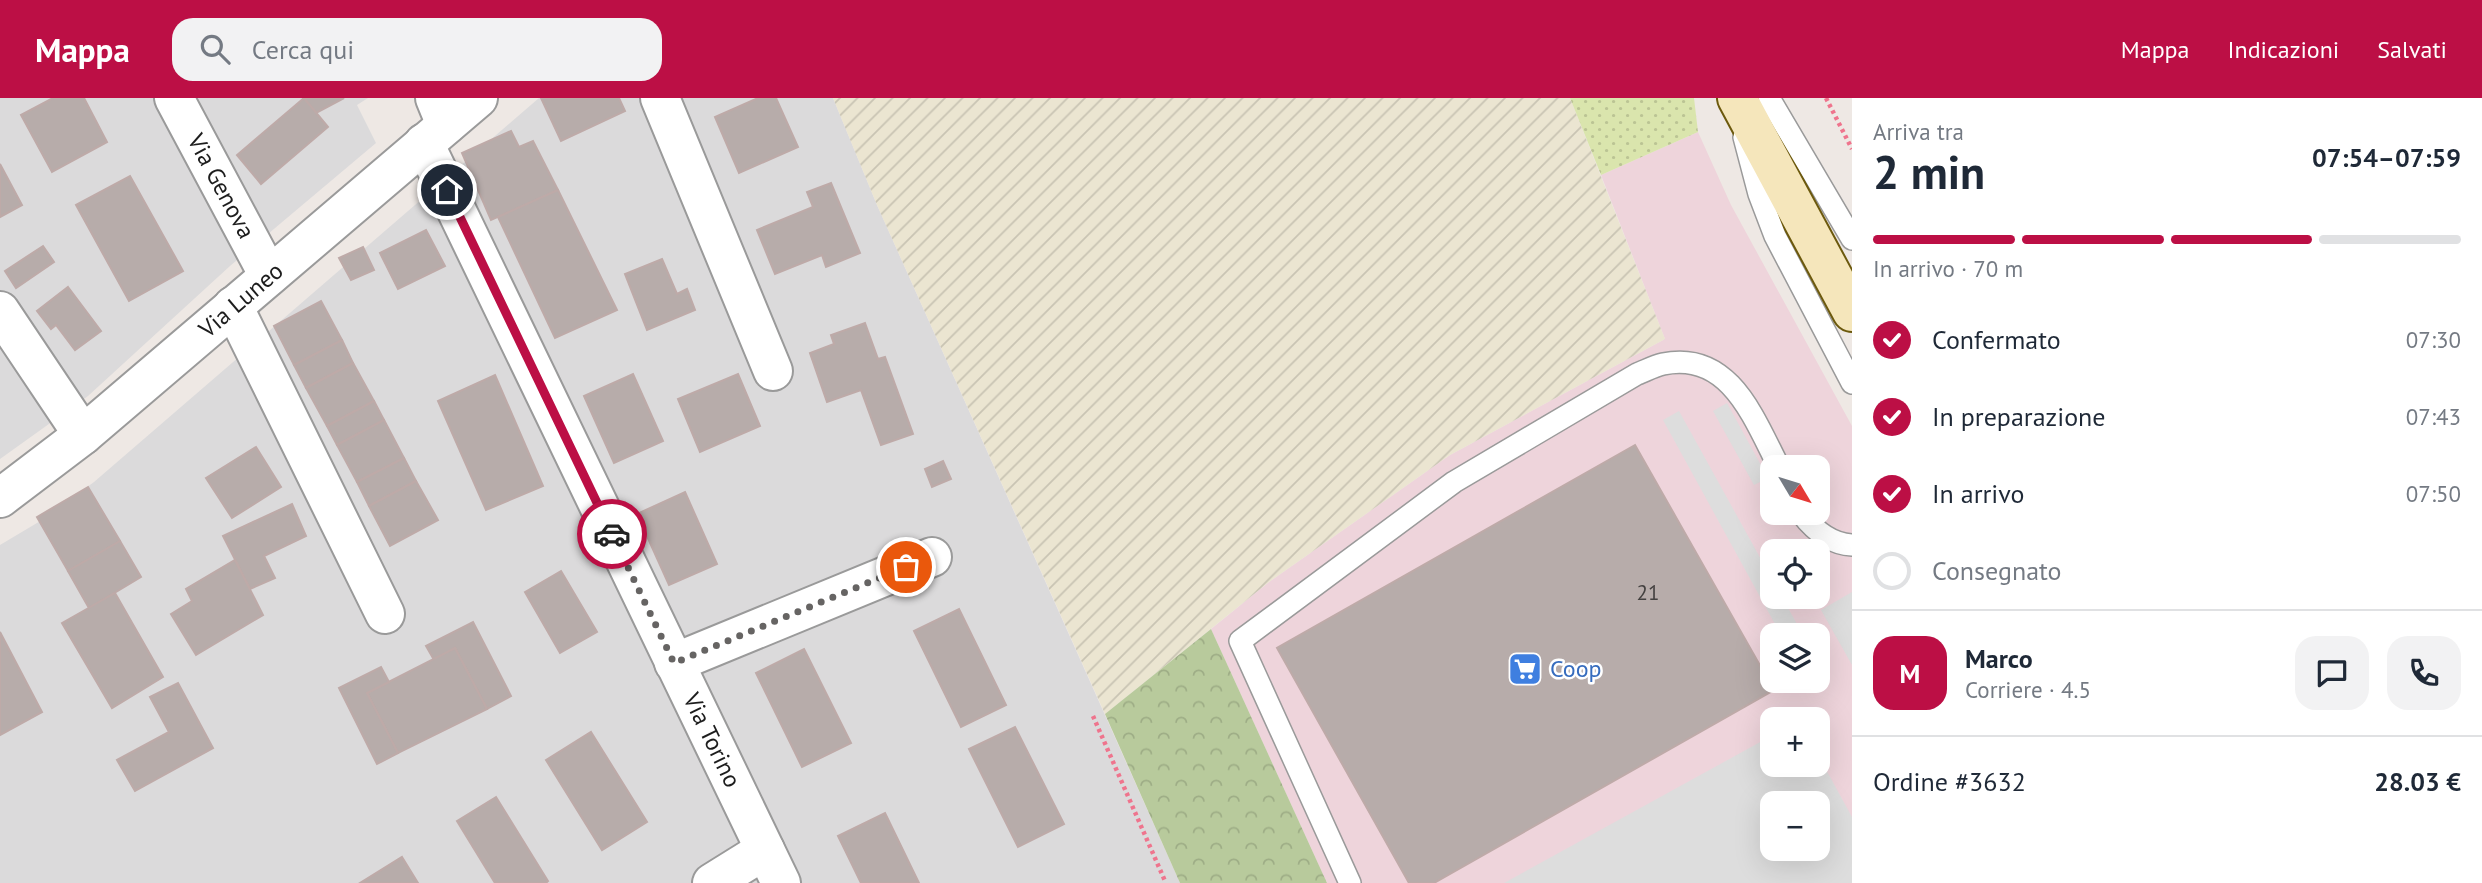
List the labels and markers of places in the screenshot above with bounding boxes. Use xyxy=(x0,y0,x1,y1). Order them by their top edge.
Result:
pin xyxy=(417,160,477,220)
pin xyxy=(876,537,936,597)
supermarket icon: Coop xyxy=(1506,650,1544,688)
place label: Coop xyxy=(1550,653,1602,684)

